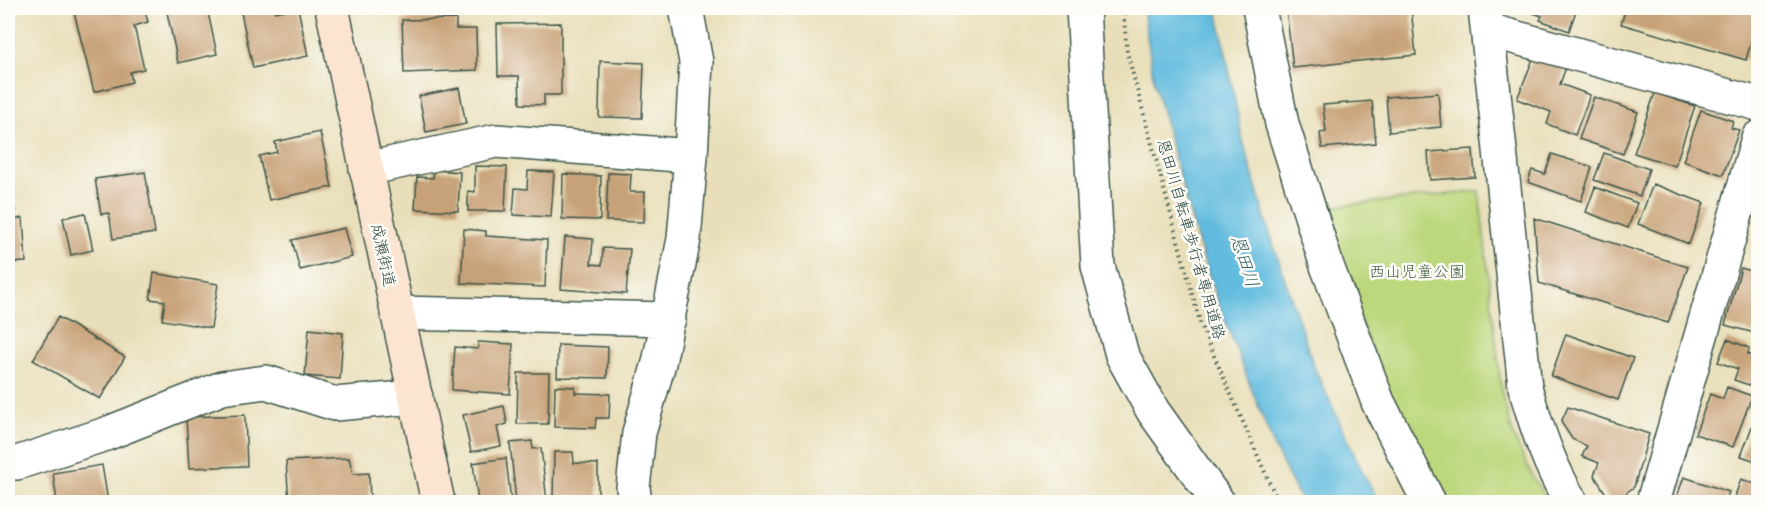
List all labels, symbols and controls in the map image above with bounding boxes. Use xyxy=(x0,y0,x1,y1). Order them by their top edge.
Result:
street label: 恩田川自転車歩行者専用道路 xyxy=(1154,136,1231,342)
street label: 成瀬街道 xyxy=(368,221,401,288)
water label: 恩田川 xyxy=(1226,231,1266,290)
park label: 西山児童公園 xyxy=(1369,260,1465,281)

